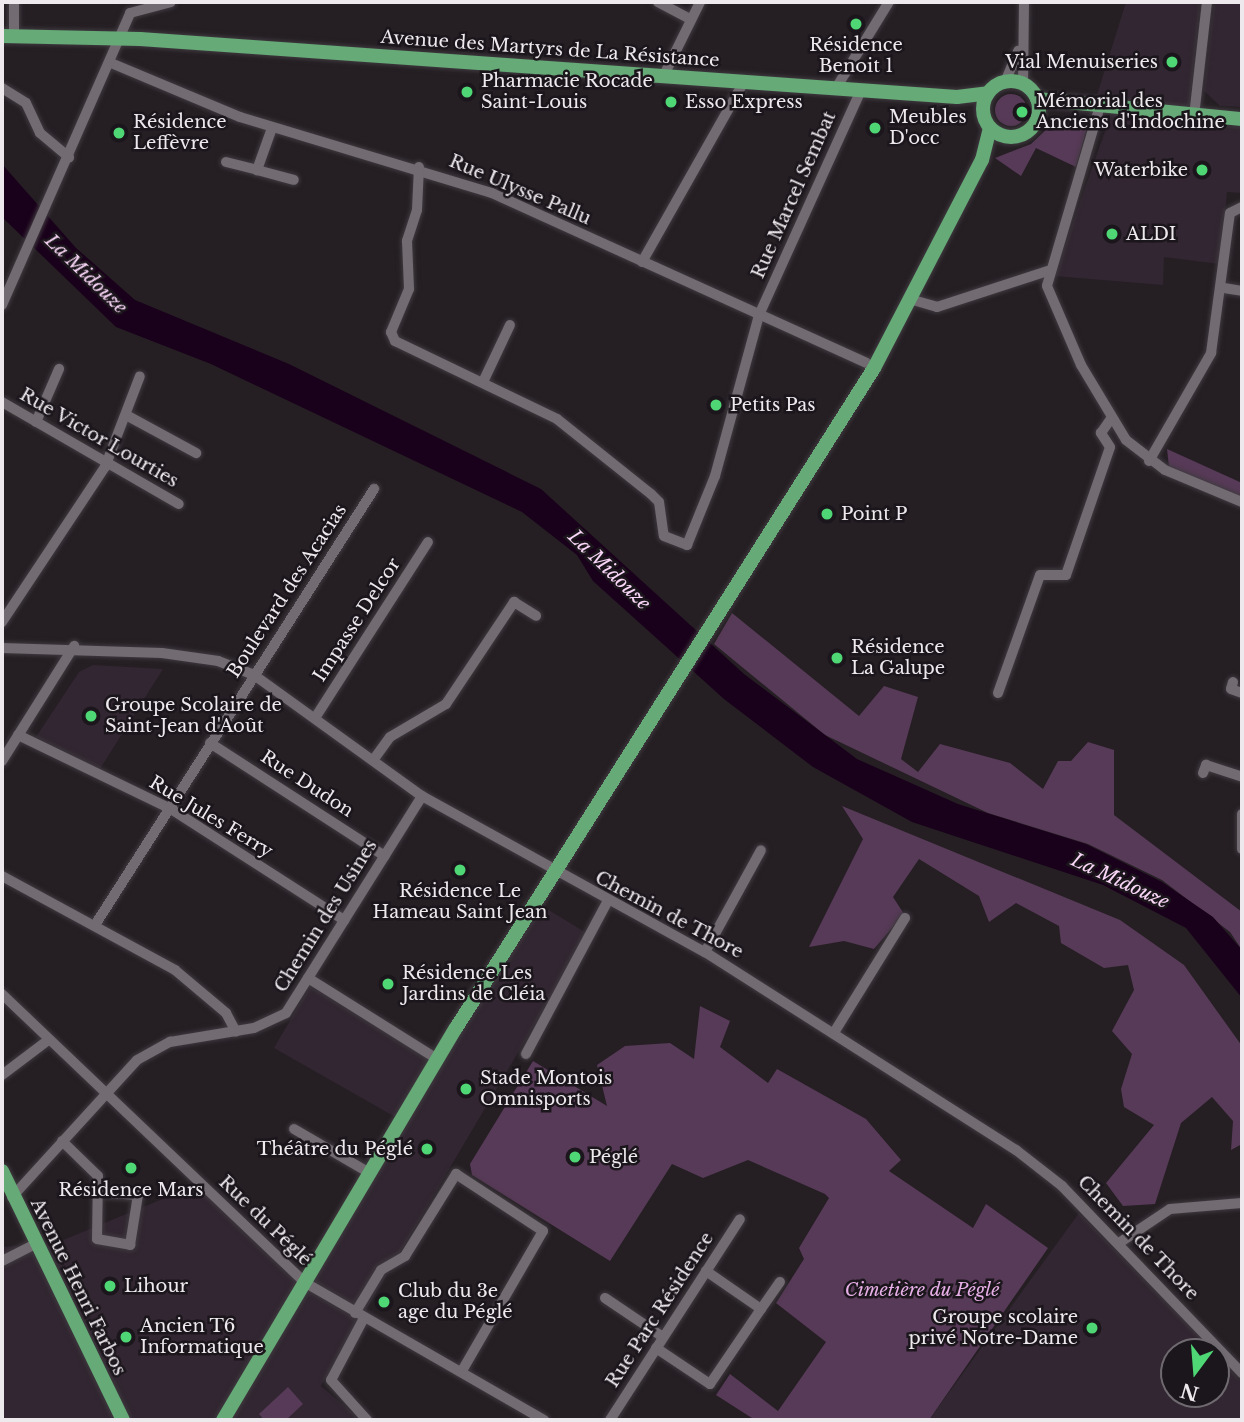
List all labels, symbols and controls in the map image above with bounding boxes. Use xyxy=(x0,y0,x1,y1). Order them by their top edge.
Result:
marker: Résidence Benoit 1 xyxy=(848,16,864,32)
street label: Avenue des Martyrs de La Résistance xyxy=(380,26,720,72)
place label: Résidence Benoit 1 xyxy=(809,35,903,78)
place label: Vial Menuiseries xyxy=(1005,51,1158,73)
marker: Vial Menuiseries xyxy=(1164,54,1180,70)
place label: Pharmacie Rocade Saint-Louis xyxy=(481,71,653,114)
marker: Pharmacie Rocade Saint-Louis xyxy=(459,84,475,100)
place label: Esso Express xyxy=(685,91,803,113)
place label: Mémorial des Anciens d'Indochine xyxy=(1036,91,1225,134)
marker: Esso Express xyxy=(663,94,679,110)
marker: Mémorial des Anciens d'Indochine xyxy=(1014,104,1030,120)
place label: Meubles D'occ xyxy=(889,107,967,150)
street label: Rue Marcel Sembat xyxy=(747,108,841,282)
place label: Résidence Leffèvre xyxy=(133,112,227,154)
marker: Meubles D'occ xyxy=(867,120,883,136)
marker: Résidence Leffèvre xyxy=(111,125,127,141)
street label: Rue Ulysse Pallu xyxy=(446,150,594,230)
place label: Waterbike xyxy=(1094,159,1188,181)
marker: Waterbike xyxy=(1194,162,1210,178)
place label: ALDI xyxy=(1126,223,1176,245)
marker: ALDI xyxy=(1104,226,1120,242)
water label: La Midouze xyxy=(40,229,132,319)
street label: Rue Victor Lourties xyxy=(15,383,183,493)
place label: Petits Pas xyxy=(730,394,816,416)
marker: Petits Pas xyxy=(708,397,724,413)
street label: Boulevard des Acacias xyxy=(223,500,351,682)
place label: Point P xyxy=(841,503,907,525)
marker: Point P xyxy=(819,506,835,522)
water label: La Midouze xyxy=(563,525,655,615)
street label: Impasse Delcor xyxy=(309,554,405,686)
place label: Résidence La Galupe xyxy=(851,637,945,680)
marker: Résidence La Galupe xyxy=(829,650,845,666)
place label: Groupe Scolaire de Saint-Jean d'Août xyxy=(105,695,282,738)
marker: Groupe Scolaire de Saint-Jean d'Août xyxy=(83,708,99,724)
street label: Rue Dudon xyxy=(257,746,357,822)
street label: Rue Jules Ferry xyxy=(145,772,277,862)
street label: Chemin des Usines xyxy=(270,836,382,996)
water label: La Midouze xyxy=(1067,848,1173,914)
marker: Résidence Le Hameau Saint Jean xyxy=(452,862,468,878)
street label: Chemin de Thore xyxy=(591,867,747,963)
place label: Résidence Le Hameau Saint Jean xyxy=(373,881,547,924)
place label: Résidence Les Jardins de Cléia xyxy=(402,963,545,1006)
marker: Résidence Les Jardins de Cléia xyxy=(380,976,396,992)
place label: Stade Montois Omnisports xyxy=(480,1068,612,1110)
marker: Stade Montois Omnisports xyxy=(458,1081,474,1097)
place label: Théâtre du Péglé xyxy=(257,1138,413,1160)
marker: Théâtre du Péglé xyxy=(419,1141,435,1157)
place label: Péglé xyxy=(589,1146,638,1168)
marker: Péglé xyxy=(567,1149,583,1165)
marker: Résidence Mars xyxy=(123,1160,139,1176)
street label: Rue du Péglé xyxy=(214,1171,316,1271)
street label: Chemin de Thore xyxy=(1073,1171,1203,1305)
place label: Résidence Mars xyxy=(58,1179,204,1201)
street label: Avenue Henri Farbos xyxy=(26,1195,130,1379)
street label: Rue Parc Résidence xyxy=(602,1228,718,1392)
place label: Lihour xyxy=(124,1275,188,1297)
marker: Lihour xyxy=(102,1278,118,1294)
park label: Cimetière du Péglé xyxy=(844,1279,1000,1301)
place label: Club du 3e age du Péglé xyxy=(398,1281,513,1324)
marker: Club du 3e age du Péglé xyxy=(376,1294,392,1310)
place label: Groupe scolaire privé Notre-Dame xyxy=(909,1307,1078,1350)
place label: Ancien T6 Informatique xyxy=(140,1316,264,1358)
marker: Groupe scolaire privé Notre-Dame xyxy=(1084,1320,1100,1336)
marker: Ancien T6 Informatique xyxy=(118,1329,134,1345)
north arrow xyxy=(1160,1338,1230,1408)
text: N xyxy=(1178,1378,1201,1405)

